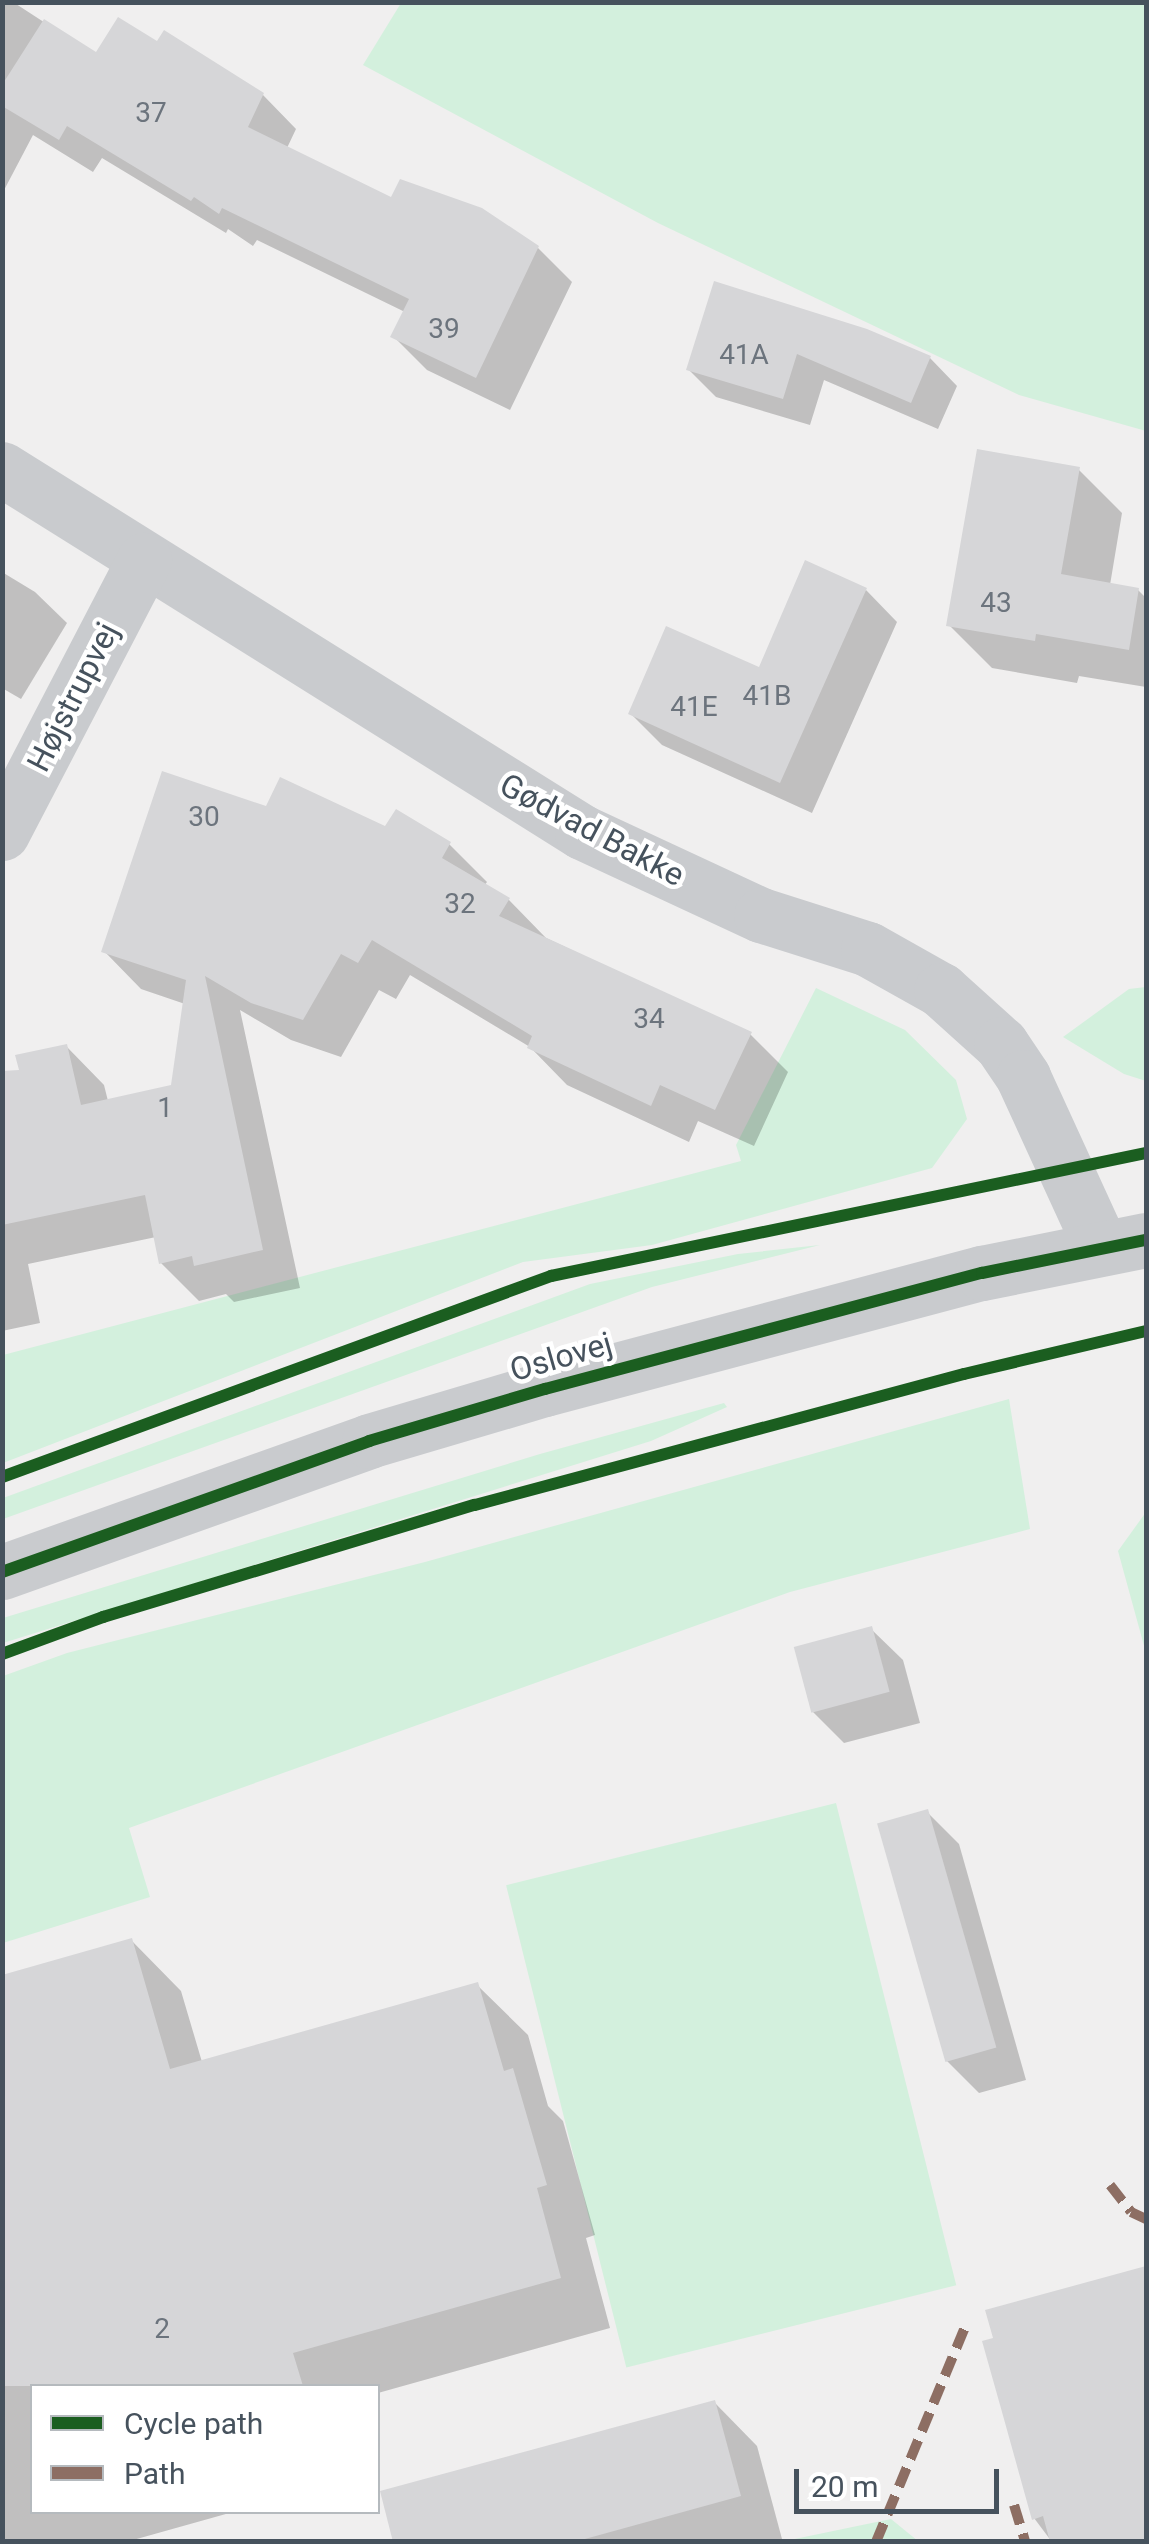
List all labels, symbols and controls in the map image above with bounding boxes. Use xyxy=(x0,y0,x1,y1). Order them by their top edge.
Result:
house number: 37 xyxy=(135,96,167,130)
house number: 39 xyxy=(428,312,460,346)
house number: 41A xyxy=(719,338,769,372)
house number: 43 xyxy=(980,586,1012,620)
street label: Højstrupvej xyxy=(19,616,127,778)
house number: 41B xyxy=(743,679,791,713)
house number: 41E xyxy=(670,690,718,724)
street label: Gødvad Bakke xyxy=(493,765,691,895)
house number: 30 xyxy=(188,800,220,834)
house number: 32 xyxy=(444,887,476,921)
house number: 34 xyxy=(633,1002,665,1036)
house number: 1 xyxy=(157,1091,173,1125)
street label: Oslovej xyxy=(506,1324,616,1390)
house number: 2 xyxy=(154,2312,170,2346)
legend xyxy=(30,2384,380,2514)
text: Cycle path xyxy=(124,2406,263,2441)
scale bar xyxy=(799,2449,1004,2511)
text: Path xyxy=(124,2456,185,2491)
text: 20 m xyxy=(811,2469,878,2504)

